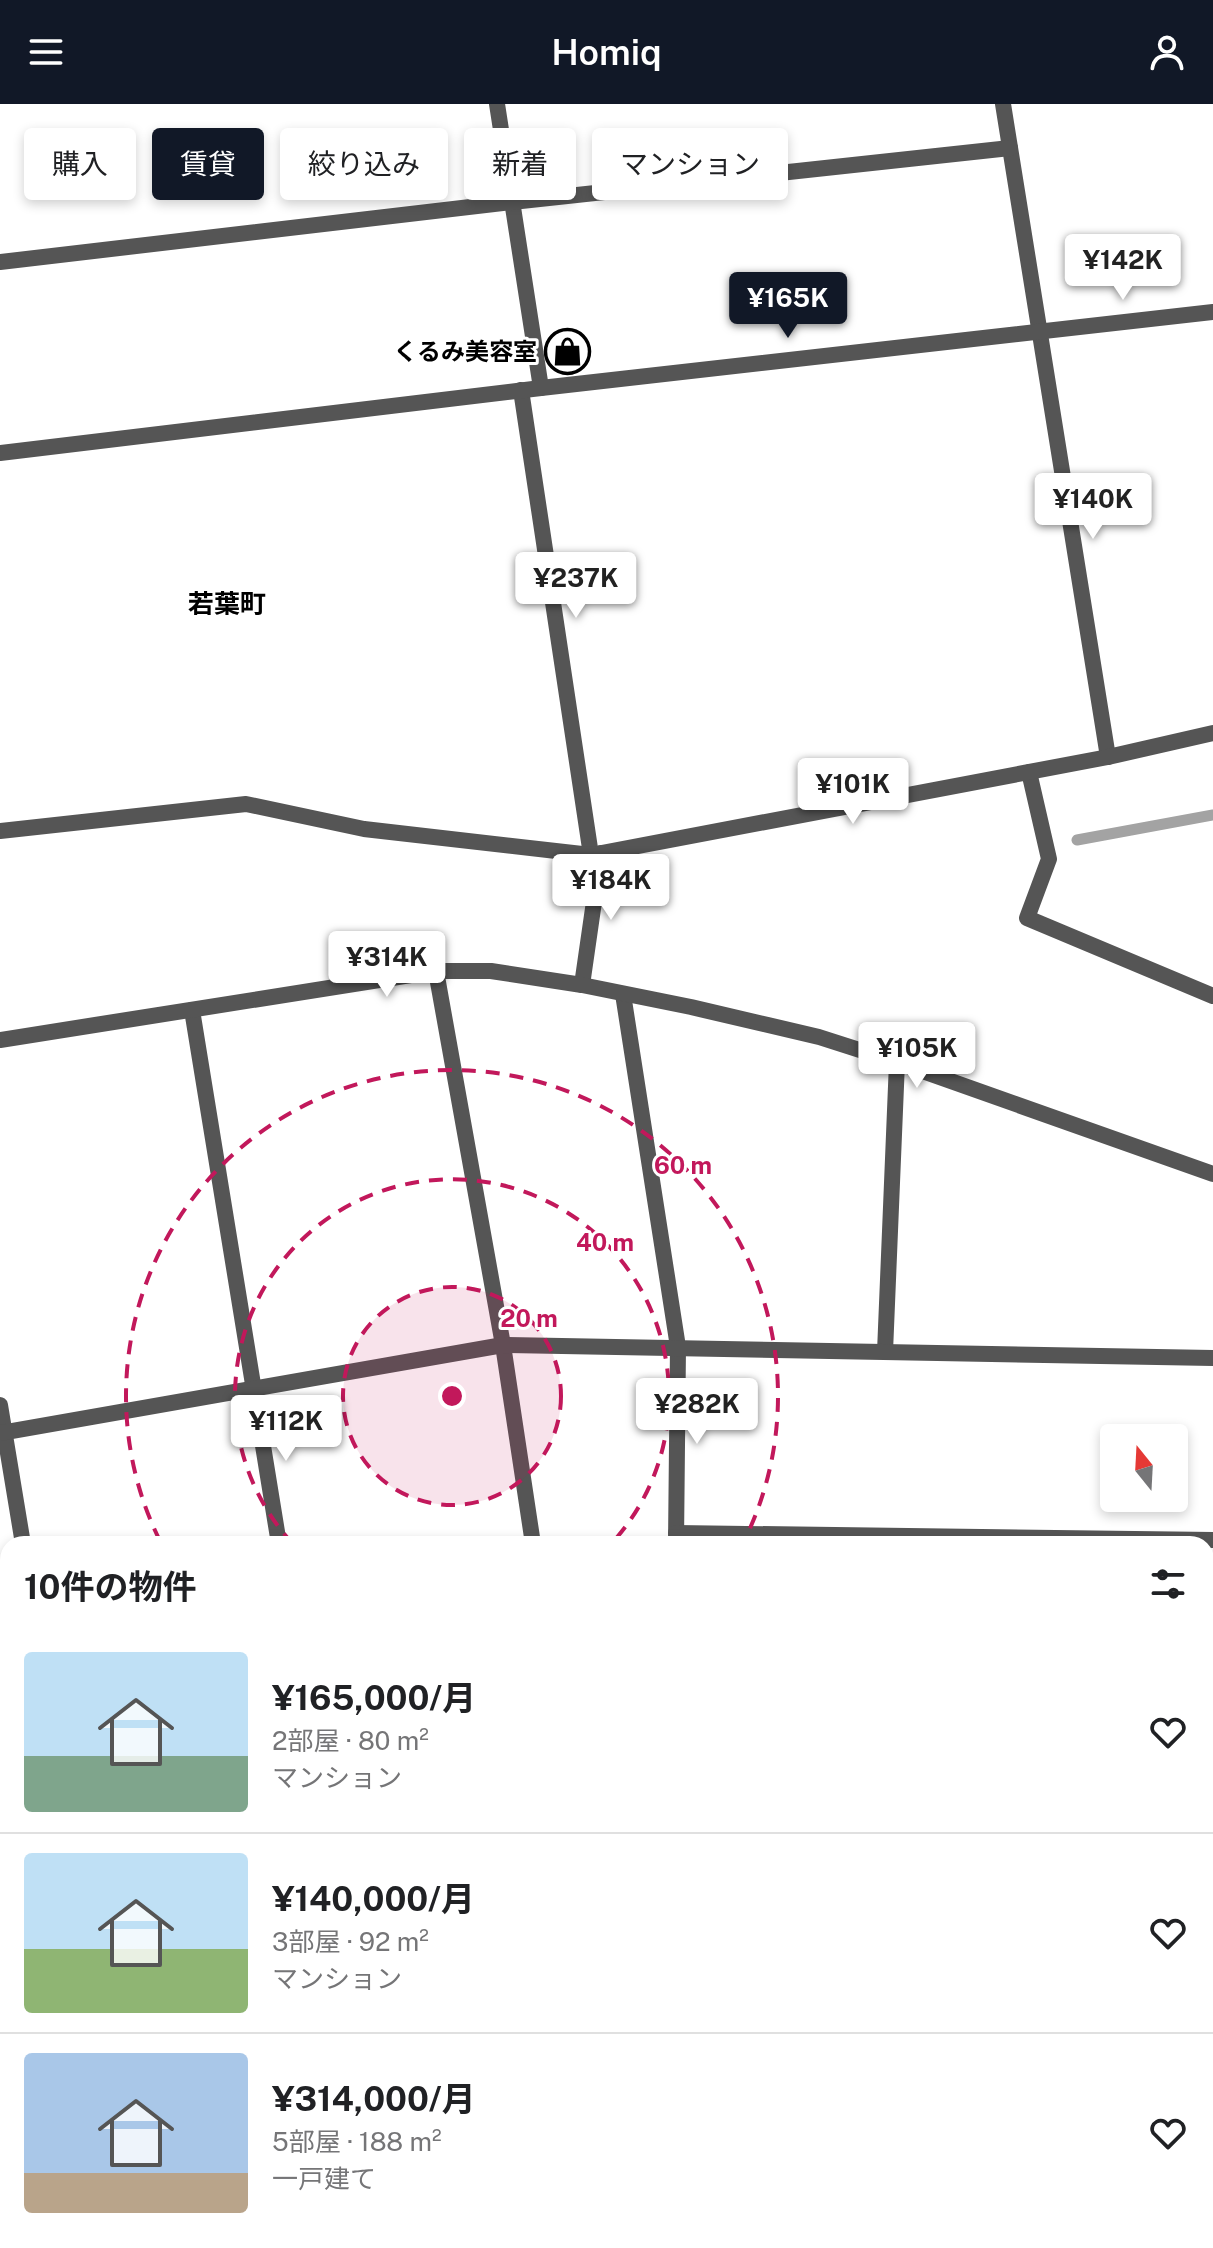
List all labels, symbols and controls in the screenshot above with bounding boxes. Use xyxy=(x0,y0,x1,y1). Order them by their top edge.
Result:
icon: menu xyxy=(24,30,68,74)
icon: person xyxy=(1145,30,1189,74)
text: Homiq xyxy=(551,31,662,73)
chip: 購入 xyxy=(24,128,136,200)
chip: 賃貸 xyxy=(152,128,264,200)
chip: 絞り込み xyxy=(280,128,448,200)
chip: 新着 xyxy=(464,128,576,200)
chip: マンション xyxy=(592,128,788,200)
pin: ¥142K xyxy=(1067,234,1179,302)
text: ¥142K xyxy=(1083,244,1163,275)
pin: ¥165K xyxy=(732,272,844,340)
text: ¥165K xyxy=(747,282,829,313)
shop icon: くるみ美容室 xyxy=(544,327,592,375)
place label: くるみ美容室 xyxy=(393,337,537,365)
pin: ¥140K xyxy=(1037,473,1149,541)
text: ¥140K xyxy=(1053,483,1133,514)
pin: ¥237K xyxy=(520,552,632,620)
text: ¥237K xyxy=(533,562,619,593)
district label: 若葉町 xyxy=(188,588,266,619)
pin: ¥101K xyxy=(797,758,909,826)
text: ¥101K xyxy=(816,768,890,799)
pin: ¥184K xyxy=(555,854,667,922)
text: ¥184K xyxy=(570,864,652,895)
pin: ¥314K xyxy=(331,931,443,999)
text: ¥314K xyxy=(346,941,428,972)
pin: ¥105K xyxy=(861,1022,973,1090)
text: ¥105K xyxy=(876,1032,958,1063)
text: 60 m xyxy=(654,1151,712,1179)
text: 40 m xyxy=(576,1228,634,1256)
text: 20 m xyxy=(500,1304,558,1332)
pin: ¥282K xyxy=(641,1378,753,1446)
centre of rings xyxy=(438,1382,466,1410)
text: ¥282K xyxy=(654,1388,740,1419)
pin: ¥112K xyxy=(230,1395,342,1463)
text: ¥112K xyxy=(249,1405,323,1436)
north arrow xyxy=(1100,1424,1188,1512)
map controls xyxy=(1100,1424,1188,1512)
icon: filters xyxy=(1146,1562,1190,1606)
text: 10件の物件 xyxy=(24,1567,196,1607)
text: ¥165,000/月 xyxy=(272,1678,476,1718)
icon: home xyxy=(88,1684,184,1780)
icon: heart xyxy=(1146,1710,1190,1754)
text: 2部屋 · 80 m² xyxy=(272,1725,429,1756)
text: マンション xyxy=(272,1762,402,1793)
text: ¥140,000/月 xyxy=(272,1879,475,1919)
icon: home xyxy=(88,1885,184,1981)
icon: heart xyxy=(1146,1911,1190,1955)
text: 3部屋 · 92 m² xyxy=(272,1926,429,1957)
text: マンション xyxy=(272,1963,402,1994)
text: ¥314,000/月 xyxy=(272,2079,476,2119)
icon: home xyxy=(88,2085,184,2181)
icon: heart xyxy=(1146,2111,1190,2155)
text: 5部屋 · 188 m² xyxy=(272,2126,442,2157)
text: 一戸建て xyxy=(272,2163,376,2194)

